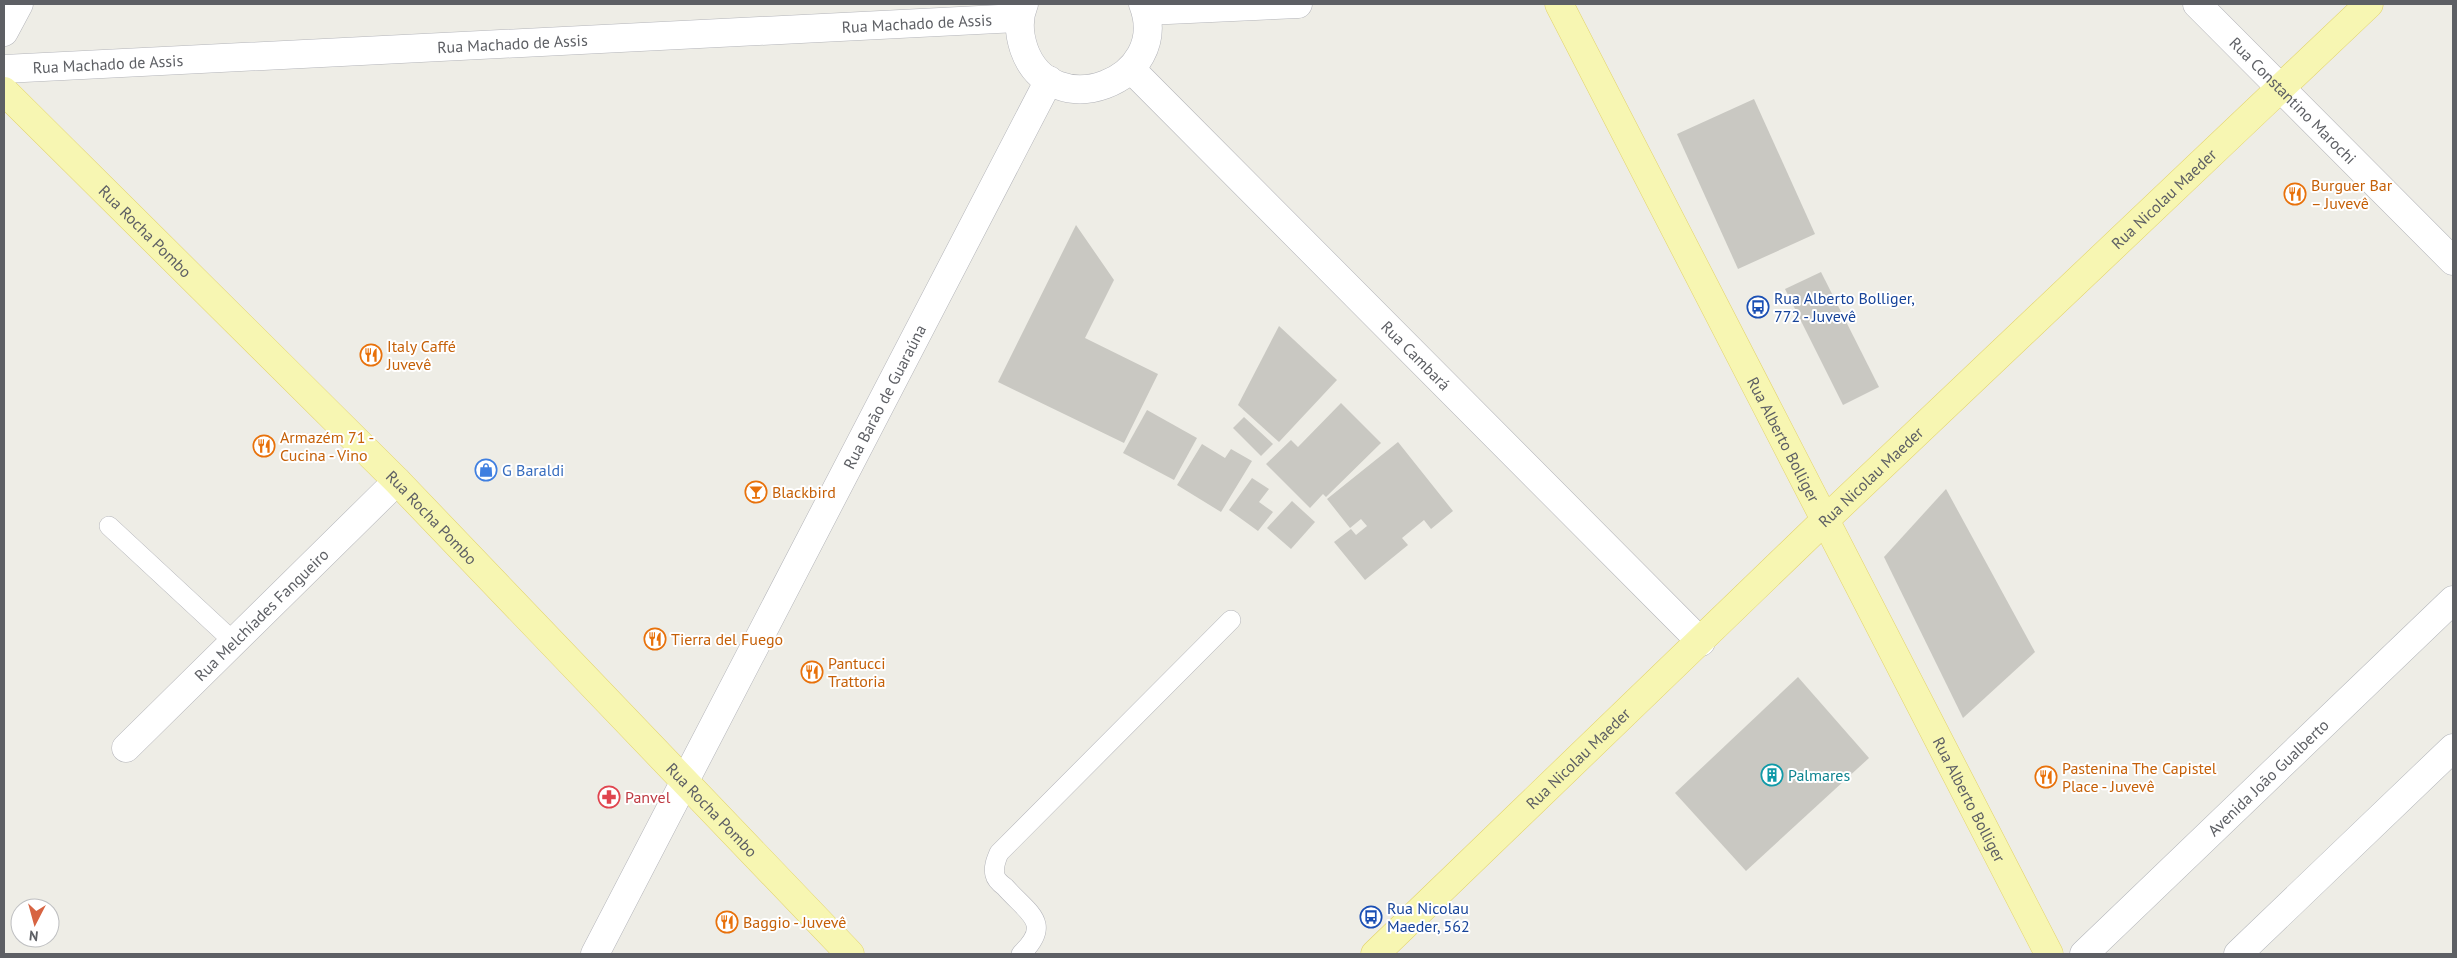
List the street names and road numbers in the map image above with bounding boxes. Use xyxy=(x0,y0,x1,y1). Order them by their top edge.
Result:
street label: Rua Machado de Assis xyxy=(841,9,993,37)
street label: Rua Machado de Assis xyxy=(437,30,588,57)
street label: Rua Constantino Marochi xyxy=(2225,33,2361,168)
street label: Rua Machado de Assis xyxy=(32,50,184,78)
street label: Rua Nicolau Maeder xyxy=(2107,144,2221,253)
street label: Rua Rocha Pombo xyxy=(95,181,196,282)
street label: Rua Cambará xyxy=(1377,316,1455,394)
street label: Rua Barão de Guaraúna xyxy=(839,321,930,472)
street label: Rua Alberto Bolliger xyxy=(1743,373,1824,506)
street label: Rua Nicolau Maeder xyxy=(1814,422,1928,531)
street label: Rua Rocha Pombo xyxy=(382,466,482,569)
street label: Rua Melchíades Fangueiro xyxy=(190,544,333,685)
street label: Rua Nicolau Maeder xyxy=(1522,703,1635,813)
street label: Avenida João Gualberto xyxy=(2203,715,2333,840)
street label: Rua Alberto Bolliger xyxy=(1929,733,2010,866)
street label: Rua Rocha Pombo xyxy=(662,759,762,861)

